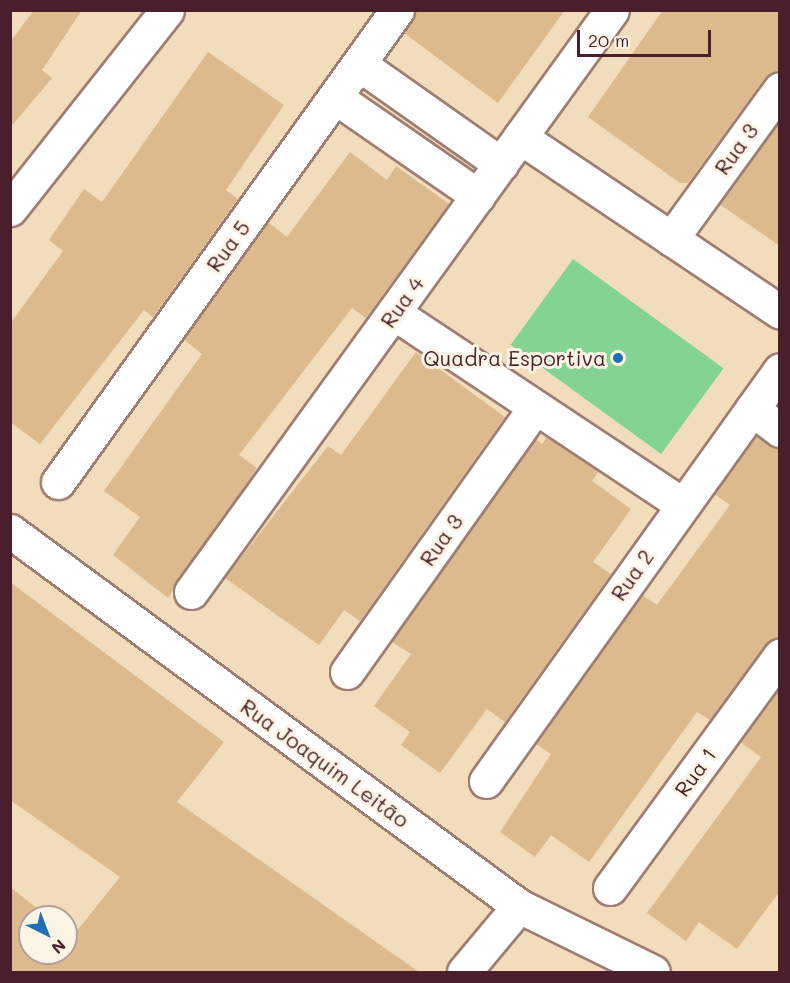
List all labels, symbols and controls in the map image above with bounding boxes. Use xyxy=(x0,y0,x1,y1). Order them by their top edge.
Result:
scale bar xyxy=(580,18,714,56)
text: 20 m xyxy=(588,28,629,52)
street label: Rua 3 xyxy=(709,119,763,179)
street label: Rua 5 xyxy=(201,216,255,276)
street label: Rua 4 xyxy=(375,272,429,332)
place label: Quadra Esportiva xyxy=(423,345,606,371)
marker: Quadra Esportiva xyxy=(611,351,625,365)
street label: Rua 3 xyxy=(414,509,468,571)
street label: Rua 2 xyxy=(605,545,659,605)
street label: Rua Joaquim Leitão xyxy=(236,693,414,833)
street label: Rua 1 xyxy=(669,743,721,801)
north arrow xyxy=(18,905,78,965)
text: N xyxy=(47,935,71,959)

